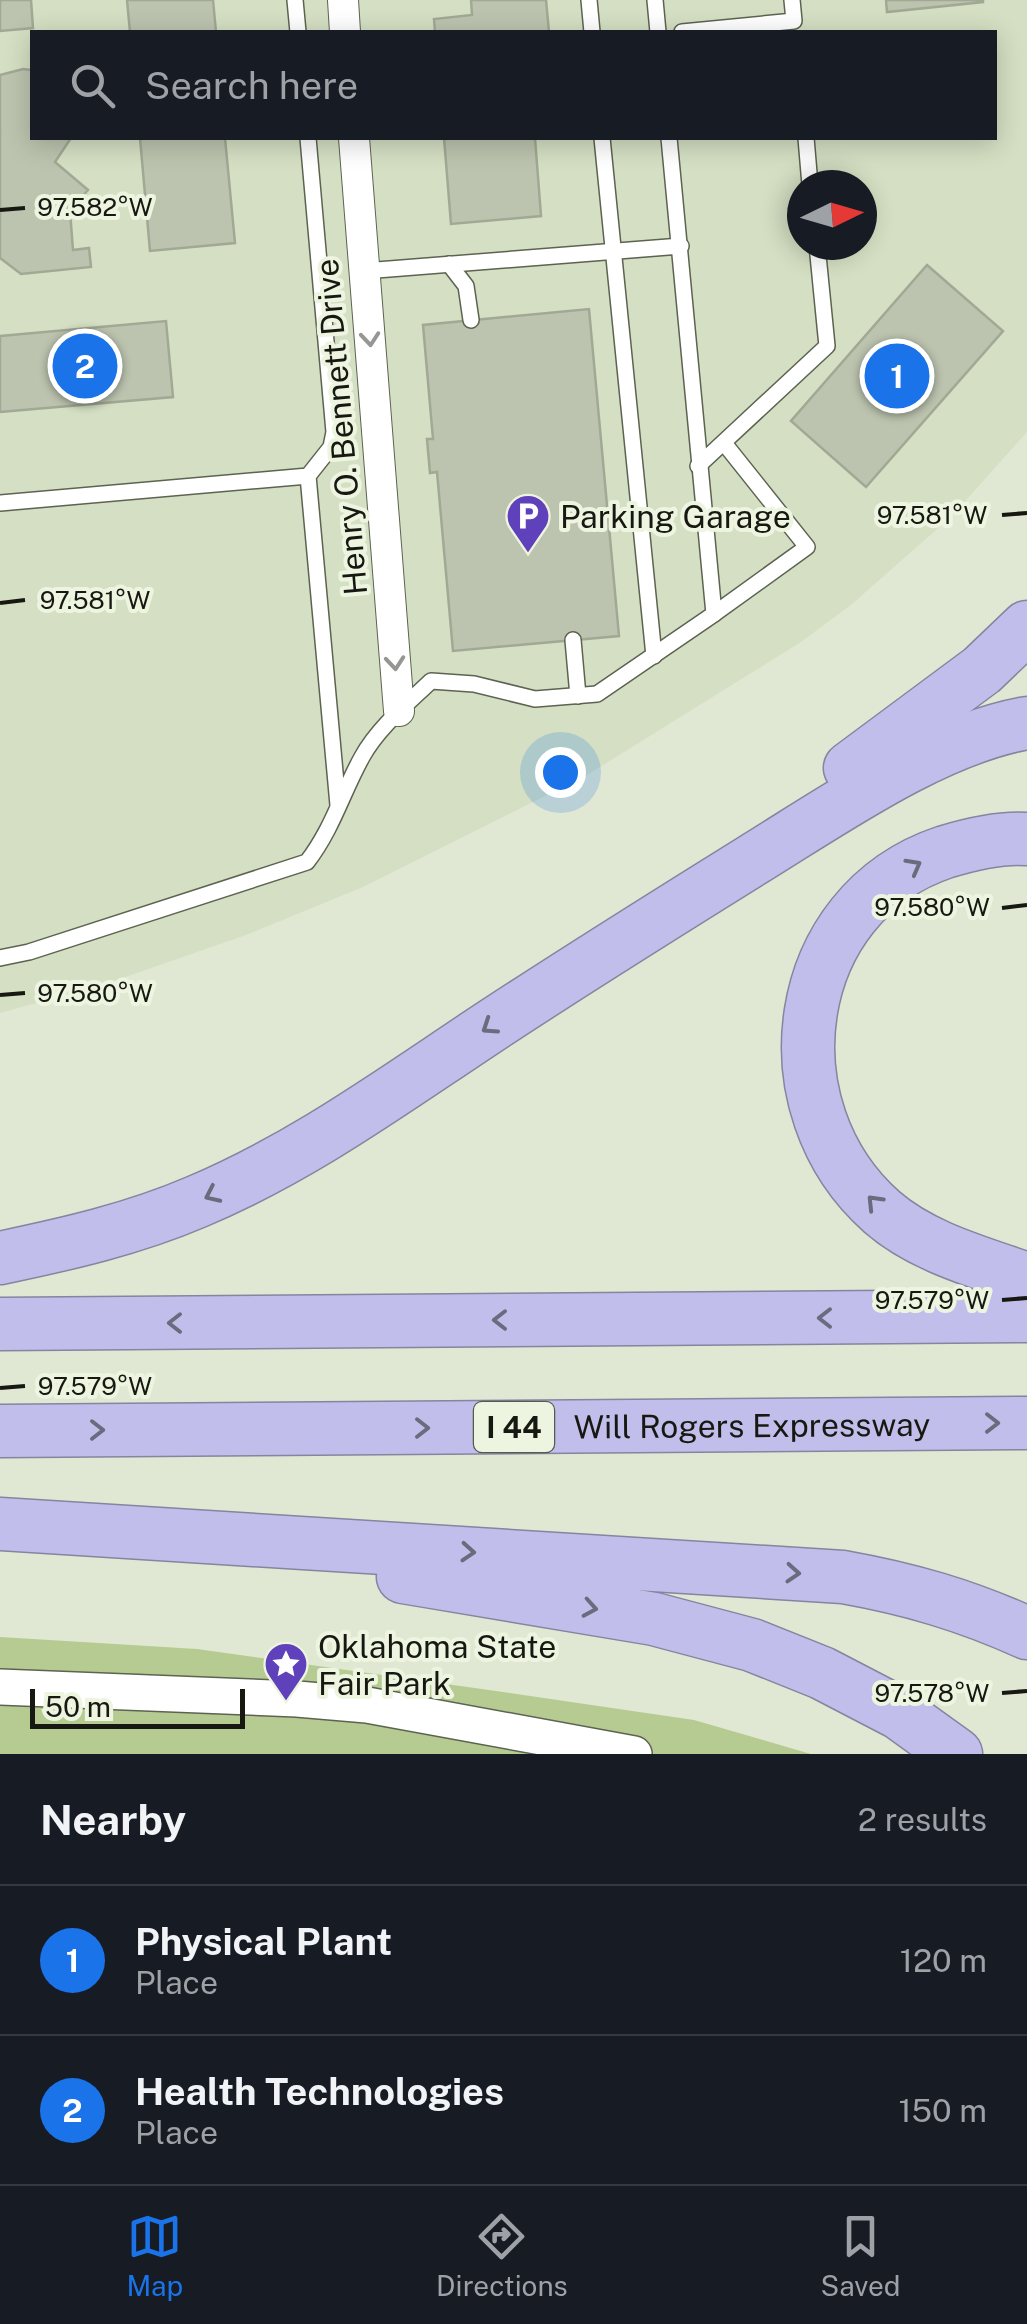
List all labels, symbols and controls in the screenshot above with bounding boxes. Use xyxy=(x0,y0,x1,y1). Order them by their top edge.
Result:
search box xyxy=(30,30,997,140)
icon: search xyxy=(65,58,120,113)
text: Search here xyxy=(145,63,358,108)
north arrow xyxy=(787,170,877,260)
text: 97.582°W xyxy=(37,192,153,222)
street label: Henry O. Bennett Drive xyxy=(308,257,374,597)
pin: 2 xyxy=(52,328,118,404)
one-way arrow xyxy=(358,332,380,348)
pin: 1 xyxy=(864,338,930,414)
parking icon: Parking Garage xyxy=(505,493,551,554)
place label: Parking Garage xyxy=(560,498,791,535)
text: 97.581°W xyxy=(877,500,987,530)
text: 97.581°W xyxy=(40,585,150,615)
one-way arrow xyxy=(384,656,405,672)
your location xyxy=(535,747,586,798)
one-way arrow xyxy=(903,859,921,879)
text: 97.580°W xyxy=(874,892,990,922)
text: 97.580°W xyxy=(37,978,153,1008)
one-way arrow xyxy=(482,1015,501,1033)
one-way arrow xyxy=(204,1182,222,1202)
one-way arrow xyxy=(868,1196,886,1214)
text: 97.579°W xyxy=(875,1285,989,1315)
one-way arrow xyxy=(816,1307,832,1329)
one-way arrow xyxy=(491,1309,506,1331)
one-way arrow xyxy=(166,1312,182,1334)
text: 97.579°W xyxy=(38,1371,152,1401)
road number: I 44 xyxy=(474,1402,554,1452)
street label: Will Rogers Expressway xyxy=(574,1405,930,1445)
one-way arrow xyxy=(986,1412,1001,1434)
one-way arrow xyxy=(416,1417,431,1439)
one-way arrow xyxy=(90,1420,106,1441)
one-way arrow xyxy=(461,1541,477,1563)
one-way arrow xyxy=(785,1562,801,1583)
one-way arrow xyxy=(582,1597,599,1618)
place label: Oklahoma State Fair Park xyxy=(318,1628,556,1702)
place icon: Oklahoma State Fair Park xyxy=(263,1641,309,1702)
text: 97.578°W xyxy=(875,1678,990,1708)
scale bar xyxy=(30,1684,245,1728)
text: 50 m xyxy=(45,1690,111,1723)
text: Nearby xyxy=(40,1795,186,1844)
text: 2 results xyxy=(858,1801,987,1838)
text: Physical Plant xyxy=(135,1919,392,1964)
text: 1 xyxy=(66,1942,79,1979)
text: 120 m xyxy=(900,1942,987,1979)
text: Place xyxy=(135,1964,218,2001)
text: Health Technologies xyxy=(135,2069,504,2114)
text: 2 xyxy=(62,2092,83,2129)
text: 150 m xyxy=(898,2092,987,2129)
text: Place xyxy=(135,2114,218,2151)
tab: Map xyxy=(126,2209,183,2302)
tab: Directions xyxy=(436,2209,568,2302)
tab: Saved xyxy=(820,2209,901,2302)

